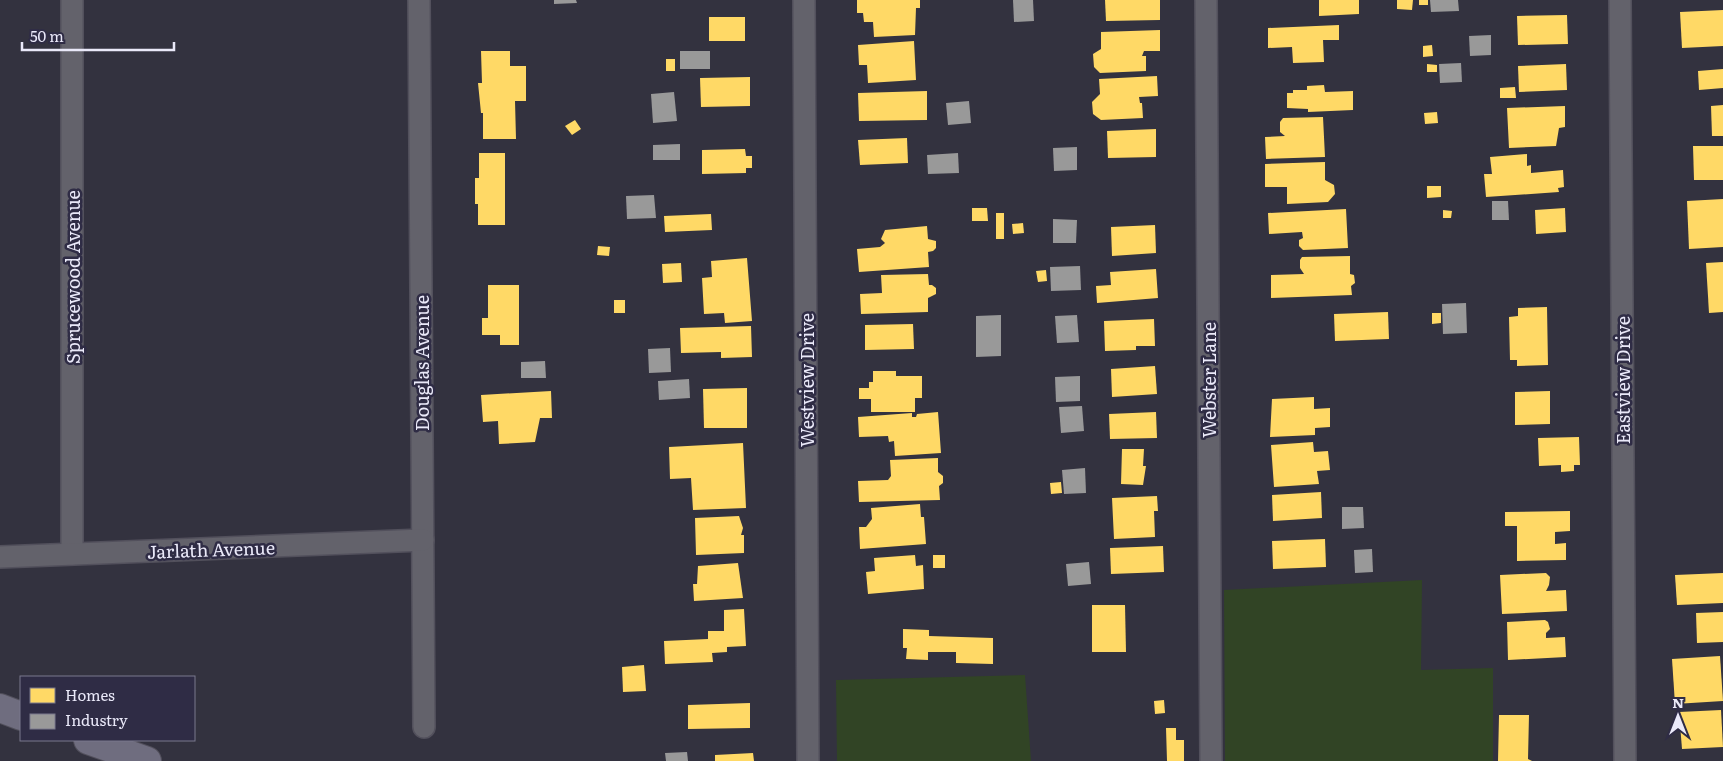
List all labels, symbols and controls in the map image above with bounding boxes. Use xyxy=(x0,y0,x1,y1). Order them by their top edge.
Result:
scale bar xyxy=(22,20,175,52)
text: 50 m xyxy=(30,24,64,47)
street label: Sprucewood Avenue xyxy=(59,190,86,364)
street label: Douglas Avenue xyxy=(408,295,435,431)
street label: Westview Drive xyxy=(793,313,820,447)
street label: Eastview Drive xyxy=(1609,316,1636,444)
street label: Webster Lane xyxy=(1195,322,1222,438)
street label: Jarlath Avenue xyxy=(146,533,276,565)
legend xyxy=(20,676,195,741)
text: Homes xyxy=(65,683,115,706)
north arrow xyxy=(1653,691,1703,741)
text: N xyxy=(1672,692,1684,712)
text: Industry xyxy=(65,708,128,731)

